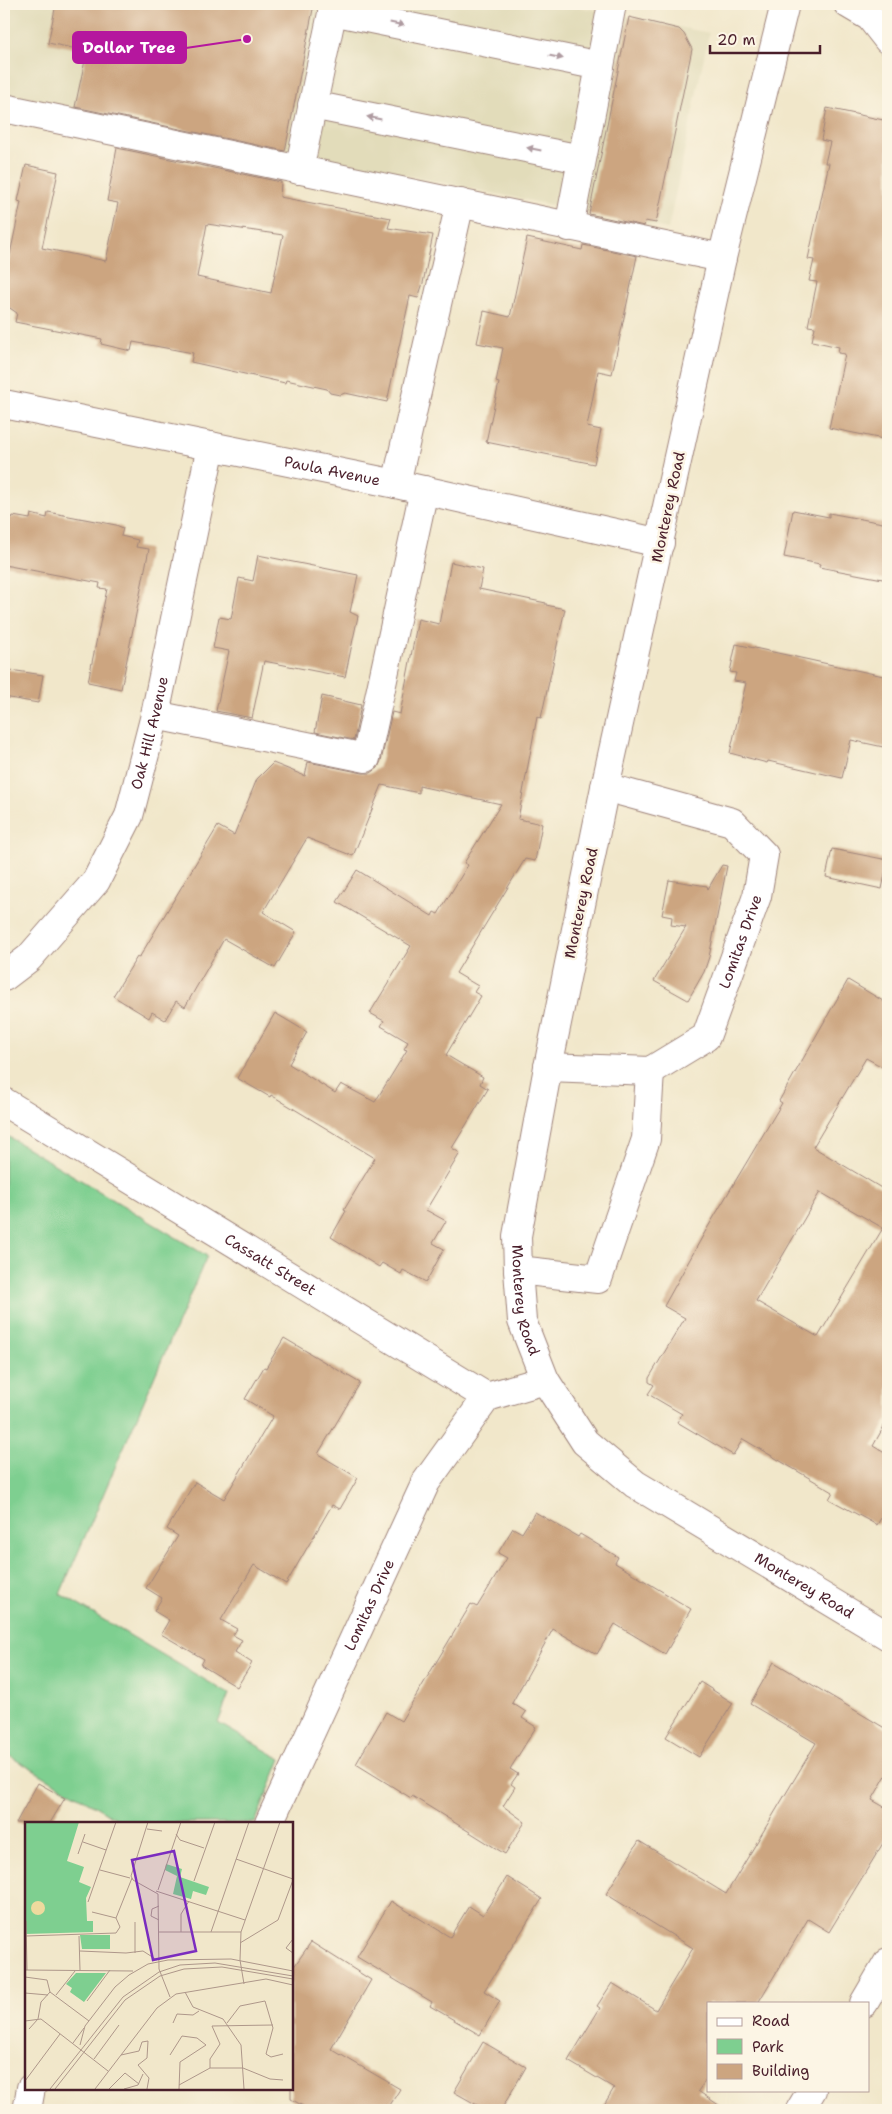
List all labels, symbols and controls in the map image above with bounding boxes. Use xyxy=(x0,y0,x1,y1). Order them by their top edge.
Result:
one-way arrow xyxy=(389,20,405,28)
scale bar xyxy=(710,22,820,54)
text: 20 m xyxy=(717,30,756,50)
callout: Dollar Tree xyxy=(73,32,186,63)
text: Dollar Tree xyxy=(82,37,176,58)
one-way arrow xyxy=(549,53,565,61)
one-way arrow xyxy=(366,113,382,121)
one-way arrow xyxy=(525,145,541,153)
street label: Monterey Road xyxy=(647,449,690,564)
street label: Paula Avenue xyxy=(282,451,382,491)
street label: Oak Hill Avenue xyxy=(126,675,173,792)
street label: Monterey Road xyxy=(560,845,603,960)
street label: Lomitas Drive xyxy=(714,892,767,991)
street label: Cassatt Street xyxy=(221,1229,320,1300)
street label: Monterey Road xyxy=(507,1244,545,1359)
street label: Monterey Road xyxy=(751,1548,858,1624)
street label: Lomitas Drive xyxy=(340,1556,399,1654)
inset map xyxy=(25,1822,292,2089)
legend xyxy=(707,2002,870,2092)
text: Road xyxy=(752,2011,790,2031)
text: Park xyxy=(752,2037,784,2057)
text: Building xyxy=(752,2061,809,2081)

